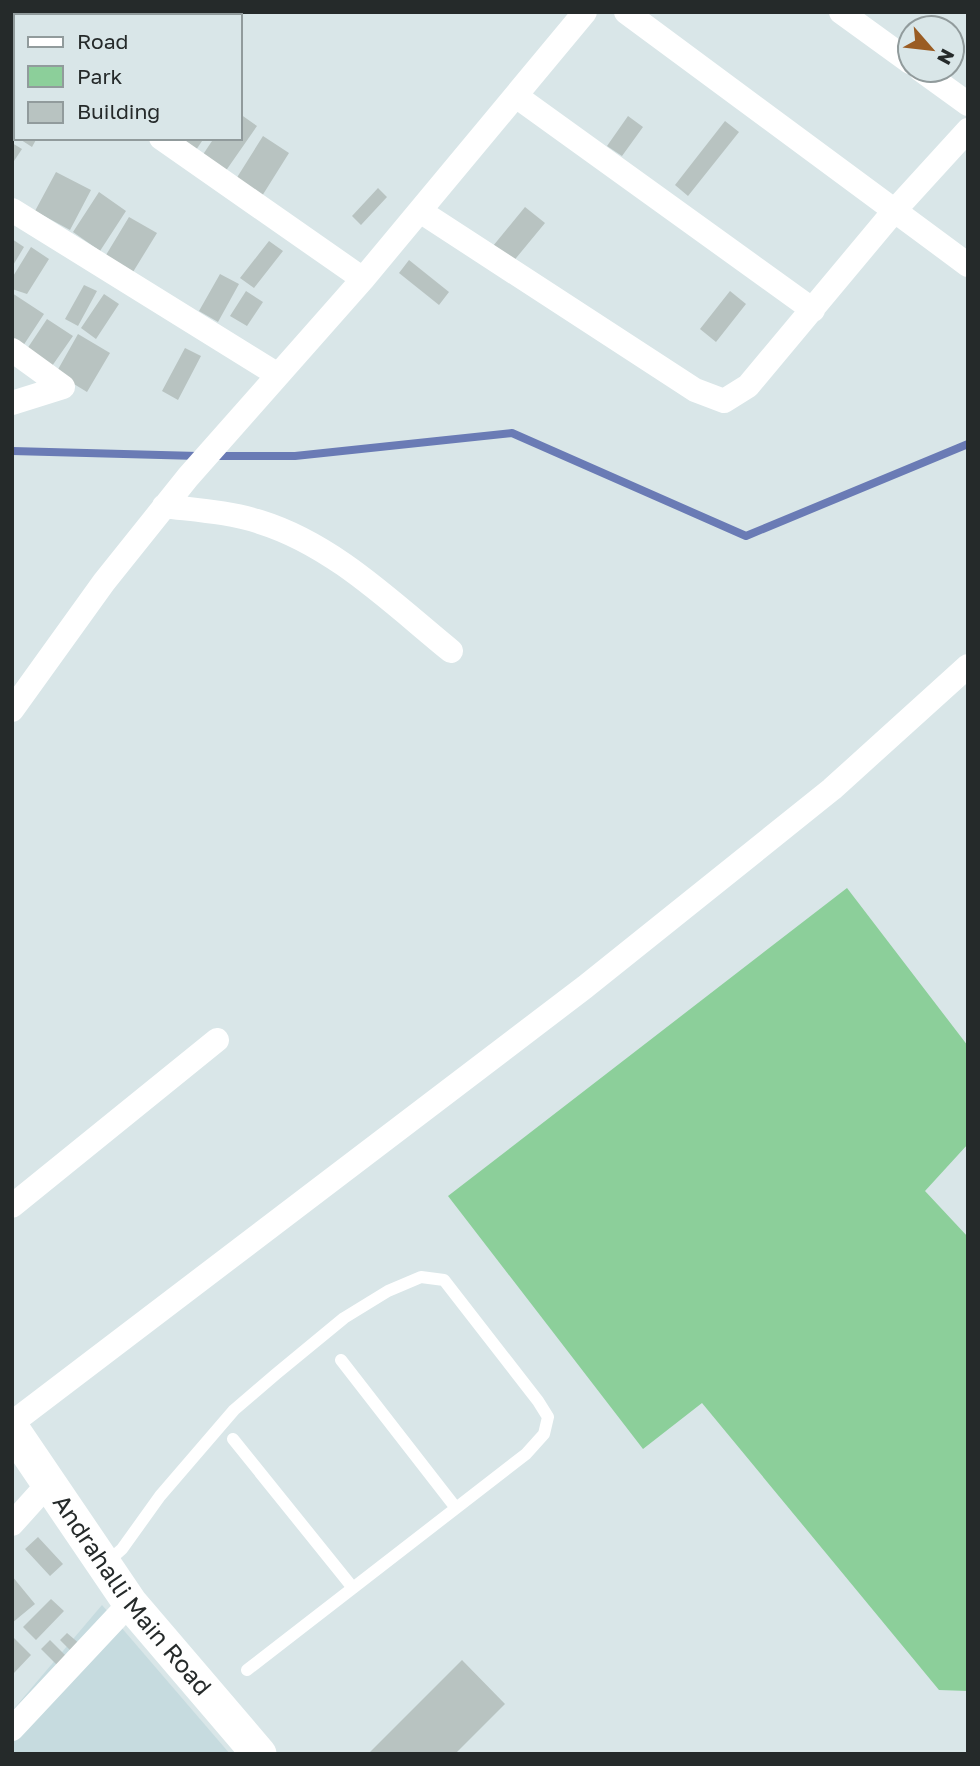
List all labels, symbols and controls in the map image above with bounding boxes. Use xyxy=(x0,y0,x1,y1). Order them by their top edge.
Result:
legend xyxy=(14,14,242,140)
north arrow xyxy=(896,14,966,84)
text: Road xyxy=(77,28,128,54)
text: N xyxy=(933,45,960,69)
text: Park xyxy=(77,63,123,89)
text: Building xyxy=(77,98,160,124)
street label: Andrahalli Main Road xyxy=(48,1488,218,1700)

